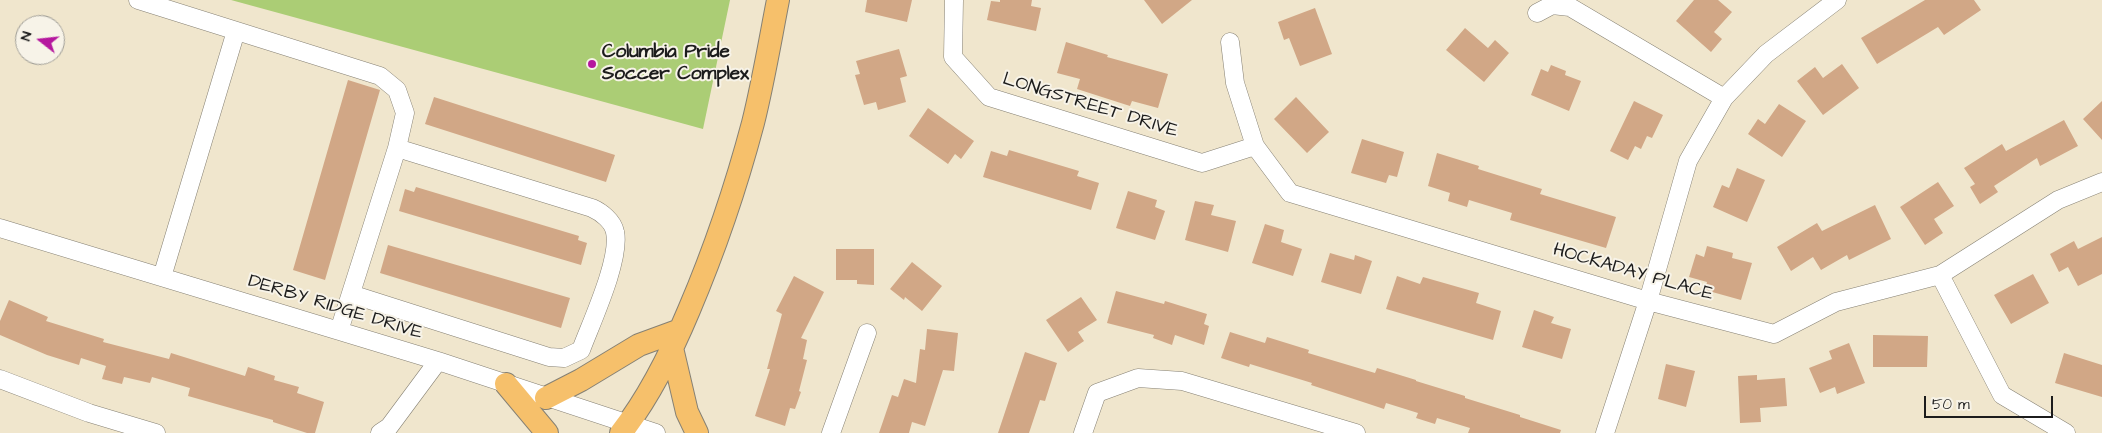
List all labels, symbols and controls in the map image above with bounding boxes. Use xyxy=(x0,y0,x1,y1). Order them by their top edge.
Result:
north arrow xyxy=(15,15,65,65)
text: N xyxy=(16,29,37,43)
place label: Columbia Pride Soccer Complex xyxy=(602,42,749,86)
marker: Columbia Pride Soccer Complex xyxy=(586,58,598,70)
street label: LONGSTREET DRIVE xyxy=(999,68,1181,144)
street label: HOCKADAY PLACE xyxy=(1550,239,1716,307)
street label: DERBY RIDGE DRIVE xyxy=(245,271,425,345)
scale bar xyxy=(1927,386,2056,418)
text: 50 m xyxy=(1932,394,1970,415)

